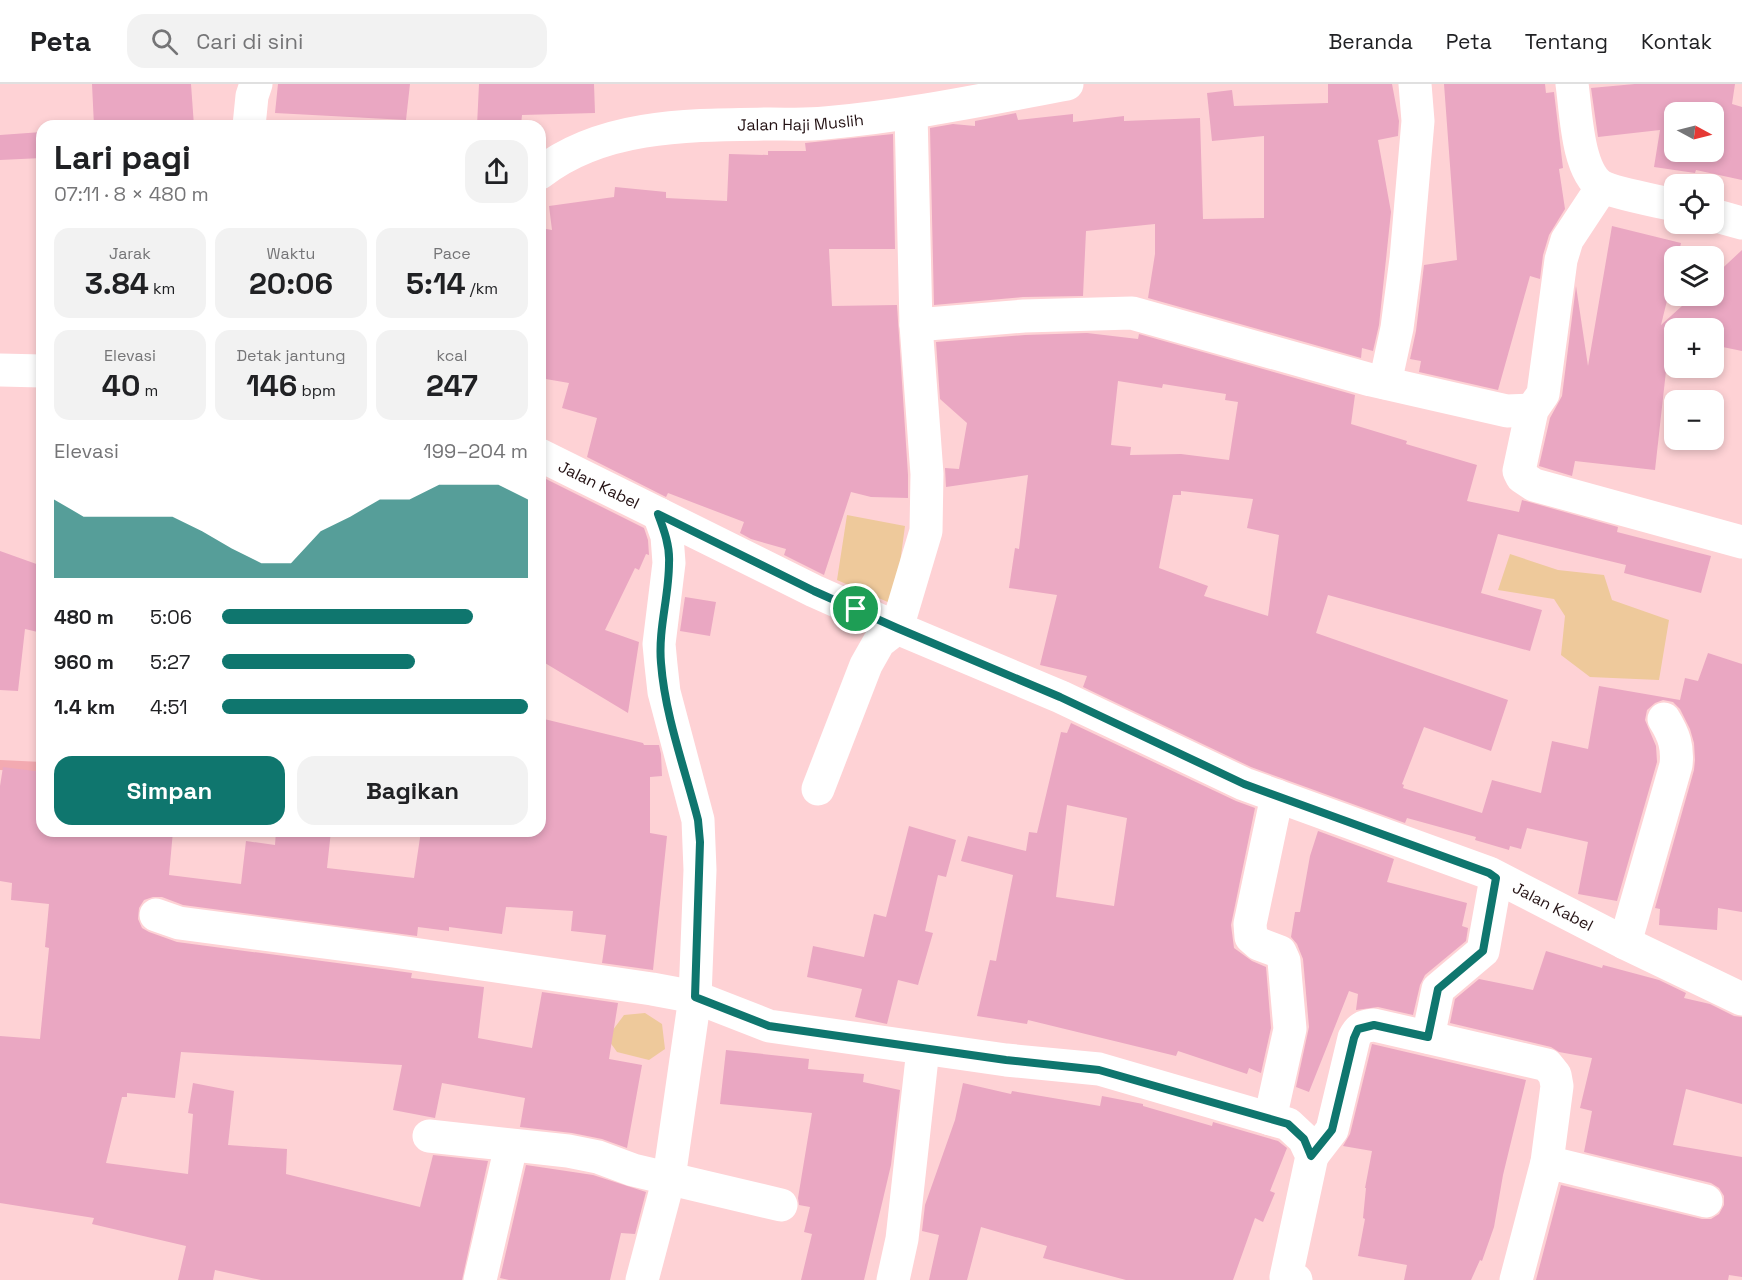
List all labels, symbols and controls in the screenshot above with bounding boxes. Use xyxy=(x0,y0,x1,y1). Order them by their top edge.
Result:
search box xyxy=(127,14,547,68)
text: Peta xyxy=(30,23,91,59)
icon: search xyxy=(148,25,181,58)
text: Cari di sini xyxy=(196,27,303,55)
text: Beranda xyxy=(1328,28,1413,55)
text: Peta xyxy=(1446,28,1492,55)
text: Tentang xyxy=(1525,28,1608,55)
text: Kontak xyxy=(1641,28,1712,55)
north arrow xyxy=(1664,102,1724,162)
map controls xyxy=(1664,102,1724,450)
street label: Jalan Haji Muslih xyxy=(737,109,865,135)
text: Lari pagi xyxy=(54,137,191,179)
button: share xyxy=(465,140,528,203)
button: locate xyxy=(1664,174,1724,234)
text: 07:11 · 8 × 480 m xyxy=(54,181,209,207)
text: Jarak xyxy=(109,243,151,264)
text: Waktu xyxy=(267,243,315,264)
text: Pace xyxy=(433,243,471,264)
button: layers xyxy=(1664,246,1724,306)
text: 3.84 xyxy=(85,264,149,303)
text: 20:06 xyxy=(249,264,333,303)
text: 5:14 xyxy=(406,264,466,303)
text: km xyxy=(149,278,175,299)
text: /km xyxy=(466,278,498,299)
button: + xyxy=(1664,318,1724,378)
text: Elevasi xyxy=(104,345,156,366)
text: Detak jantung xyxy=(237,345,345,366)
text: kcal xyxy=(437,345,467,366)
text: 40 xyxy=(102,366,140,405)
text: 146 xyxy=(246,366,297,405)
text: 247 xyxy=(426,366,478,405)
text: m xyxy=(140,380,158,401)
text: bpm xyxy=(297,380,336,401)
button: − xyxy=(1664,390,1724,450)
text: Elevasi xyxy=(54,438,119,464)
text: 199–204 m xyxy=(423,438,528,464)
street label: Jalan Kabel xyxy=(555,455,643,513)
pin xyxy=(830,583,881,634)
icon: arrive xyxy=(839,592,872,625)
text: 480 m xyxy=(54,604,114,630)
text: 5:06 xyxy=(150,604,192,630)
text: 960 m xyxy=(54,649,114,675)
text: 5:27 xyxy=(150,649,190,675)
text: 1.4 km xyxy=(54,694,115,720)
text: 4:51 xyxy=(150,694,188,720)
button: Simpan xyxy=(54,756,285,825)
button: Bagikan xyxy=(297,756,528,825)
street label: Jalan Kabel xyxy=(1509,876,1597,935)

